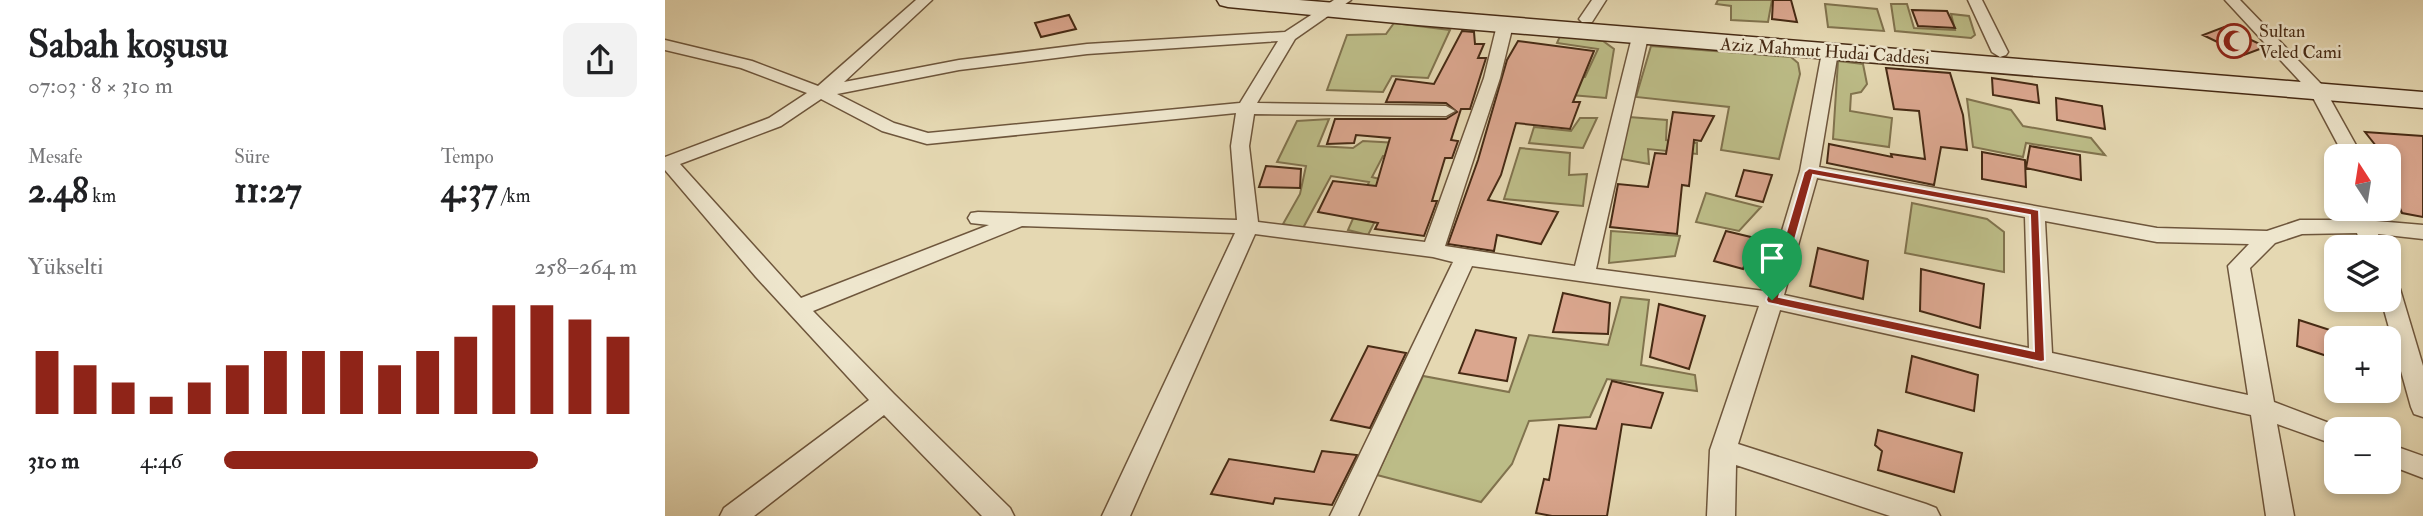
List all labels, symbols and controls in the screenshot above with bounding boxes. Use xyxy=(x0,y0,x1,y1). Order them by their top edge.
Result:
place label: Sultan Veled Cami xyxy=(2259,20,2342,64)
text: Sabah koşusu xyxy=(28,21,228,69)
mosque icon: Sultan Veled Cami xyxy=(2215,22,2253,60)
button: share xyxy=(563,23,637,97)
street label: Aziz Mahmut Hudai Caddesi xyxy=(1719,33,1931,70)
text: 07:03 · 8 × 310 m xyxy=(28,71,173,100)
north arrow xyxy=(2324,144,2401,220)
map controls xyxy=(2324,144,2401,494)
text: Mesafe xyxy=(28,145,82,169)
text: Süre xyxy=(234,145,270,169)
text: Tempo xyxy=(441,145,494,169)
text: 2.48 xyxy=(28,169,88,213)
text: 11:27 xyxy=(234,169,302,213)
text: 4:37 xyxy=(441,169,498,213)
text: km xyxy=(88,184,116,208)
text: /km xyxy=(498,184,530,208)
pin xyxy=(1742,228,1802,300)
button: layers xyxy=(2324,235,2401,312)
icon: arrive xyxy=(1753,239,1791,277)
text: Yükselti xyxy=(28,252,103,281)
text: 258–264 m xyxy=(535,252,637,281)
button: + xyxy=(2324,326,2401,403)
button: − xyxy=(2324,417,2401,494)
text: 310 m xyxy=(28,446,79,475)
text: 4:46 xyxy=(140,446,182,475)

